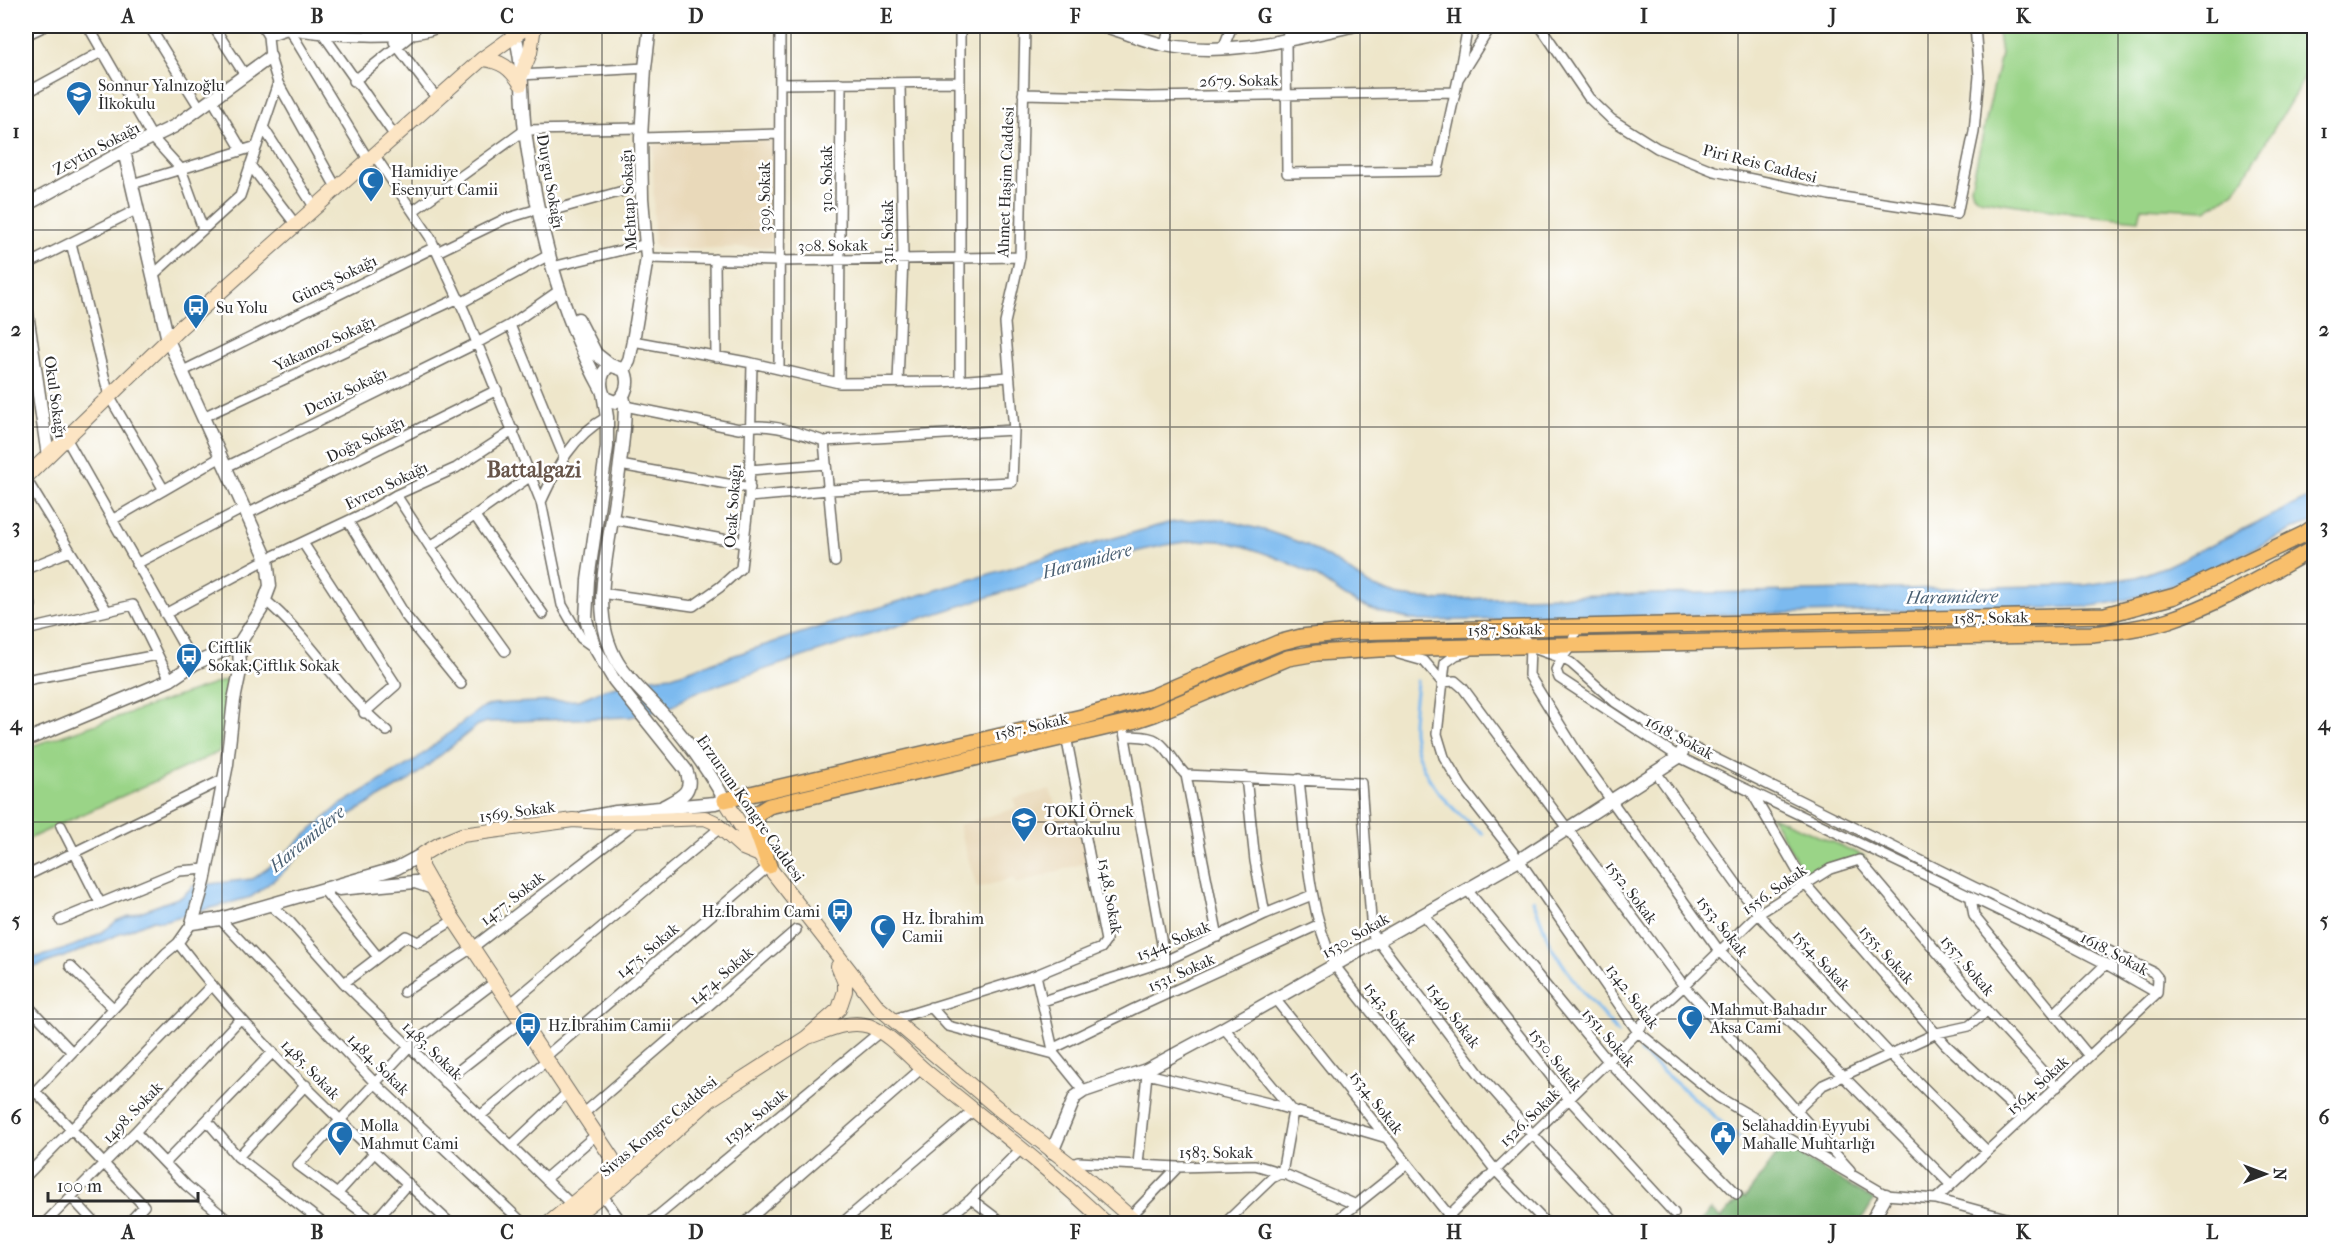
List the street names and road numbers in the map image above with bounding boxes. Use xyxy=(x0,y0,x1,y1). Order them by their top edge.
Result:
street label: 2679. Sokak xyxy=(1199,70,1280,91)
street label: Ahmet Haşim Caddesi xyxy=(993,106,1019,259)
street label: Zeytin Sokağı xyxy=(50,118,143,179)
street label: Duygu Sokağı xyxy=(533,132,568,230)
street label: Piri Reis Caddesi xyxy=(1701,140,1819,187)
street label: 310. Sokak xyxy=(817,144,836,213)
street label: Mehtap Sokağı xyxy=(616,149,641,251)
street label: 309. Sokak xyxy=(755,161,774,232)
street label: 311. Sokak xyxy=(878,199,897,264)
street label: 308. Sokak xyxy=(798,235,869,256)
street label: Güneş Sokağı xyxy=(289,251,380,309)
street label: Yakamoz Sokağı xyxy=(270,312,378,376)
street label: Okul Sokağı xyxy=(40,355,71,440)
street label: Deniz Sokağı xyxy=(301,363,390,420)
street label: Doğa Sokağı xyxy=(323,412,408,467)
street label: Evren Sokağı xyxy=(342,457,431,514)
street label: Ocak Sokağı xyxy=(720,463,745,549)
street label: 1587. Sokak xyxy=(1954,607,2029,628)
street label: 1587. Sokak xyxy=(1468,619,1543,640)
street label: 1587. Sokak xyxy=(993,709,1070,744)
street label: 1618. Sokak xyxy=(1642,712,1718,764)
street label: Erzurum Kongre Caddesi xyxy=(693,731,809,886)
street label: 1569. Sokak xyxy=(478,797,557,826)
street label: 1548. Sokak xyxy=(1094,857,1127,936)
street label: 1552. Sokak xyxy=(1602,857,1662,928)
street label: 1556. Sokak xyxy=(1738,860,1811,919)
street label: 1477. Sokak xyxy=(476,867,549,929)
street label: 1553. Sokak xyxy=(1693,892,1753,961)
street label: 1530. Sokak xyxy=(1318,908,1393,962)
street label: 1544. Sokak xyxy=(1133,916,1214,965)
street label: 1475. Sokak xyxy=(612,918,683,982)
street label: 1555. Sokak xyxy=(1855,921,1919,988)
street label: 1554. Sokak xyxy=(1789,926,1855,995)
street label: 1618. Sokak xyxy=(2077,928,2153,980)
street label: 1557. Sokak xyxy=(1937,931,1999,1000)
street label: 1474. Sokak xyxy=(685,942,758,1008)
street label: 1531. Sokak xyxy=(1145,949,1218,996)
street label: 1342. Sokak xyxy=(1602,960,1664,1033)
street label: 1543. Sokak xyxy=(1360,978,1422,1049)
street label: 1549. Sokak xyxy=(1423,979,1485,1052)
street label: 1551. Sokak xyxy=(1578,1004,1640,1071)
street label: 1483. Sokak xyxy=(399,1017,467,1084)
street label: 1550. Sokak xyxy=(1525,1024,1587,1095)
street label: 1484. Sokak xyxy=(344,1029,414,1100)
street label: 1485. Sokak xyxy=(277,1035,345,1104)
street label: 1564. Sokak xyxy=(2002,1051,2073,1119)
street label: 1534. Sokak xyxy=(1346,1067,1408,1139)
street label: Sivas Kongre Caddesi xyxy=(596,1072,721,1181)
street label: 1498. Sokak xyxy=(98,1077,167,1147)
street label: 1394. Sokak xyxy=(720,1084,792,1148)
street label: 1526. Sokak xyxy=(1495,1084,1564,1151)
street label: 1583. Sokak xyxy=(1179,1143,1254,1162)

